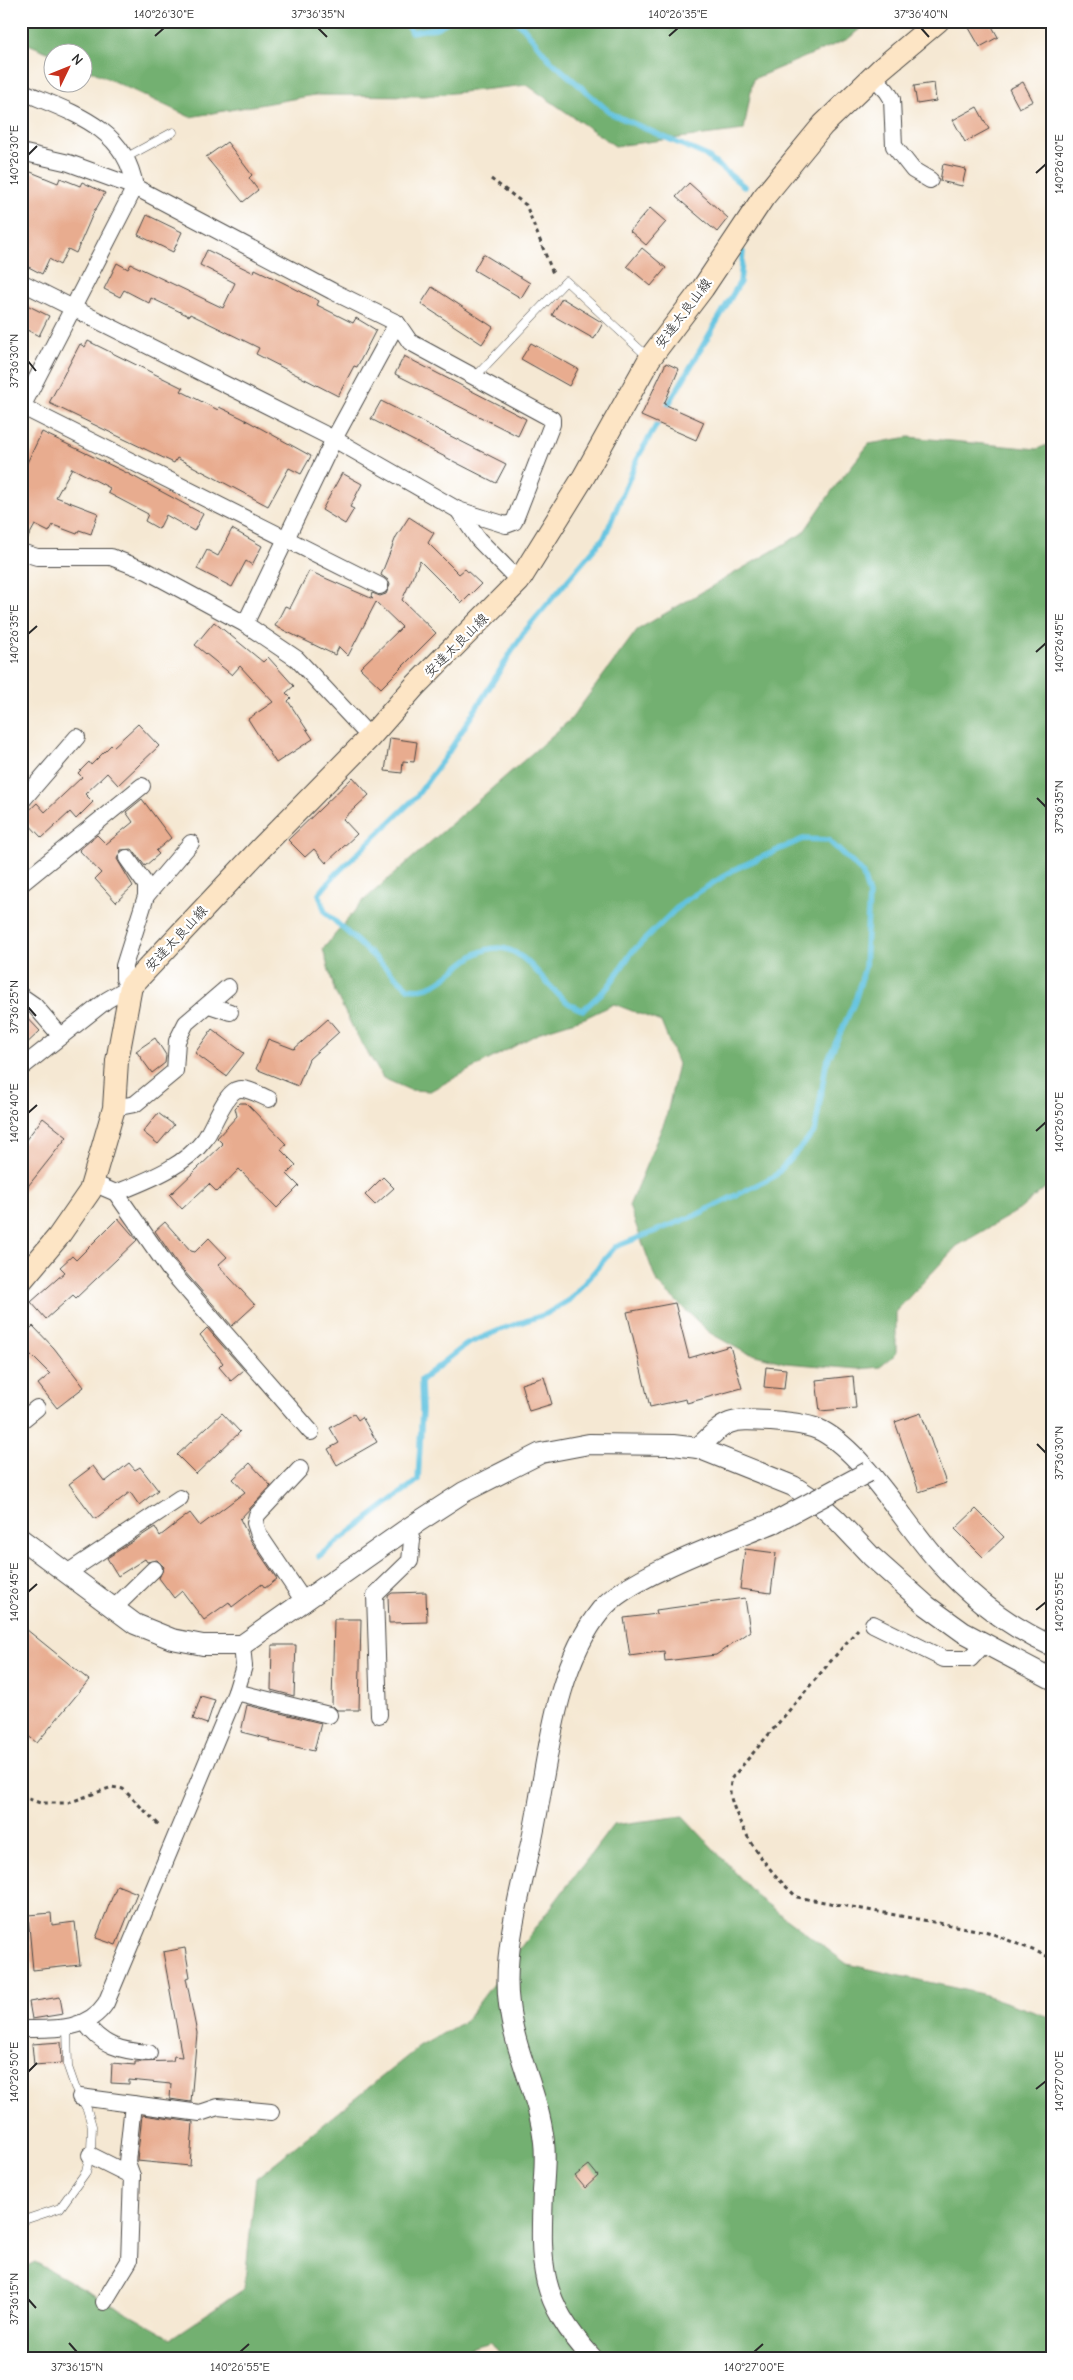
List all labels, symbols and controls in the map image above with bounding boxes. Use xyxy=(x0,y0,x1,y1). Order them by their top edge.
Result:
text: 140°26'30"E xyxy=(134,7,194,21)
text: 37°36'35"N xyxy=(291,7,345,21)
text: 140°26'35"E xyxy=(648,7,708,21)
text: 37°36'40"N xyxy=(894,7,948,21)
north arrow xyxy=(42,42,92,92)
text: N xyxy=(68,50,86,69)
text: 140°26'30"E xyxy=(7,125,21,185)
text: 140°26'40"E xyxy=(1052,134,1066,194)
street label: 安達太良山線 xyxy=(651,275,715,352)
text: 37°36'30"N xyxy=(7,334,21,388)
text: 140°26'35"E xyxy=(7,604,21,664)
street label: 安達太良山線 xyxy=(421,610,492,681)
text: 140°26'45"E xyxy=(1052,614,1066,672)
text: 37°36'35"N xyxy=(1052,780,1066,834)
street label: 安達太良山線 xyxy=(142,902,211,975)
text: 37°36'25"N xyxy=(7,980,21,1034)
text: 140°26'40"E xyxy=(7,1083,21,1143)
text: 140°26'50"E xyxy=(1052,1092,1066,1152)
text: 37°36'30"N xyxy=(1052,1426,1066,1480)
text: 140°26'45"E xyxy=(7,1563,21,1621)
text: 140°26'55"E xyxy=(1052,1572,1066,1632)
text: 140°26'50"E xyxy=(7,2042,21,2102)
text: 140°27'00"E xyxy=(1052,2051,1066,2111)
text: 37°36'15"N xyxy=(7,2273,21,2325)
text: 37°36'15"N xyxy=(51,2360,103,2374)
text: 140°26'55"E xyxy=(210,2360,270,2374)
text: 140°27'00"E xyxy=(724,2360,784,2374)

